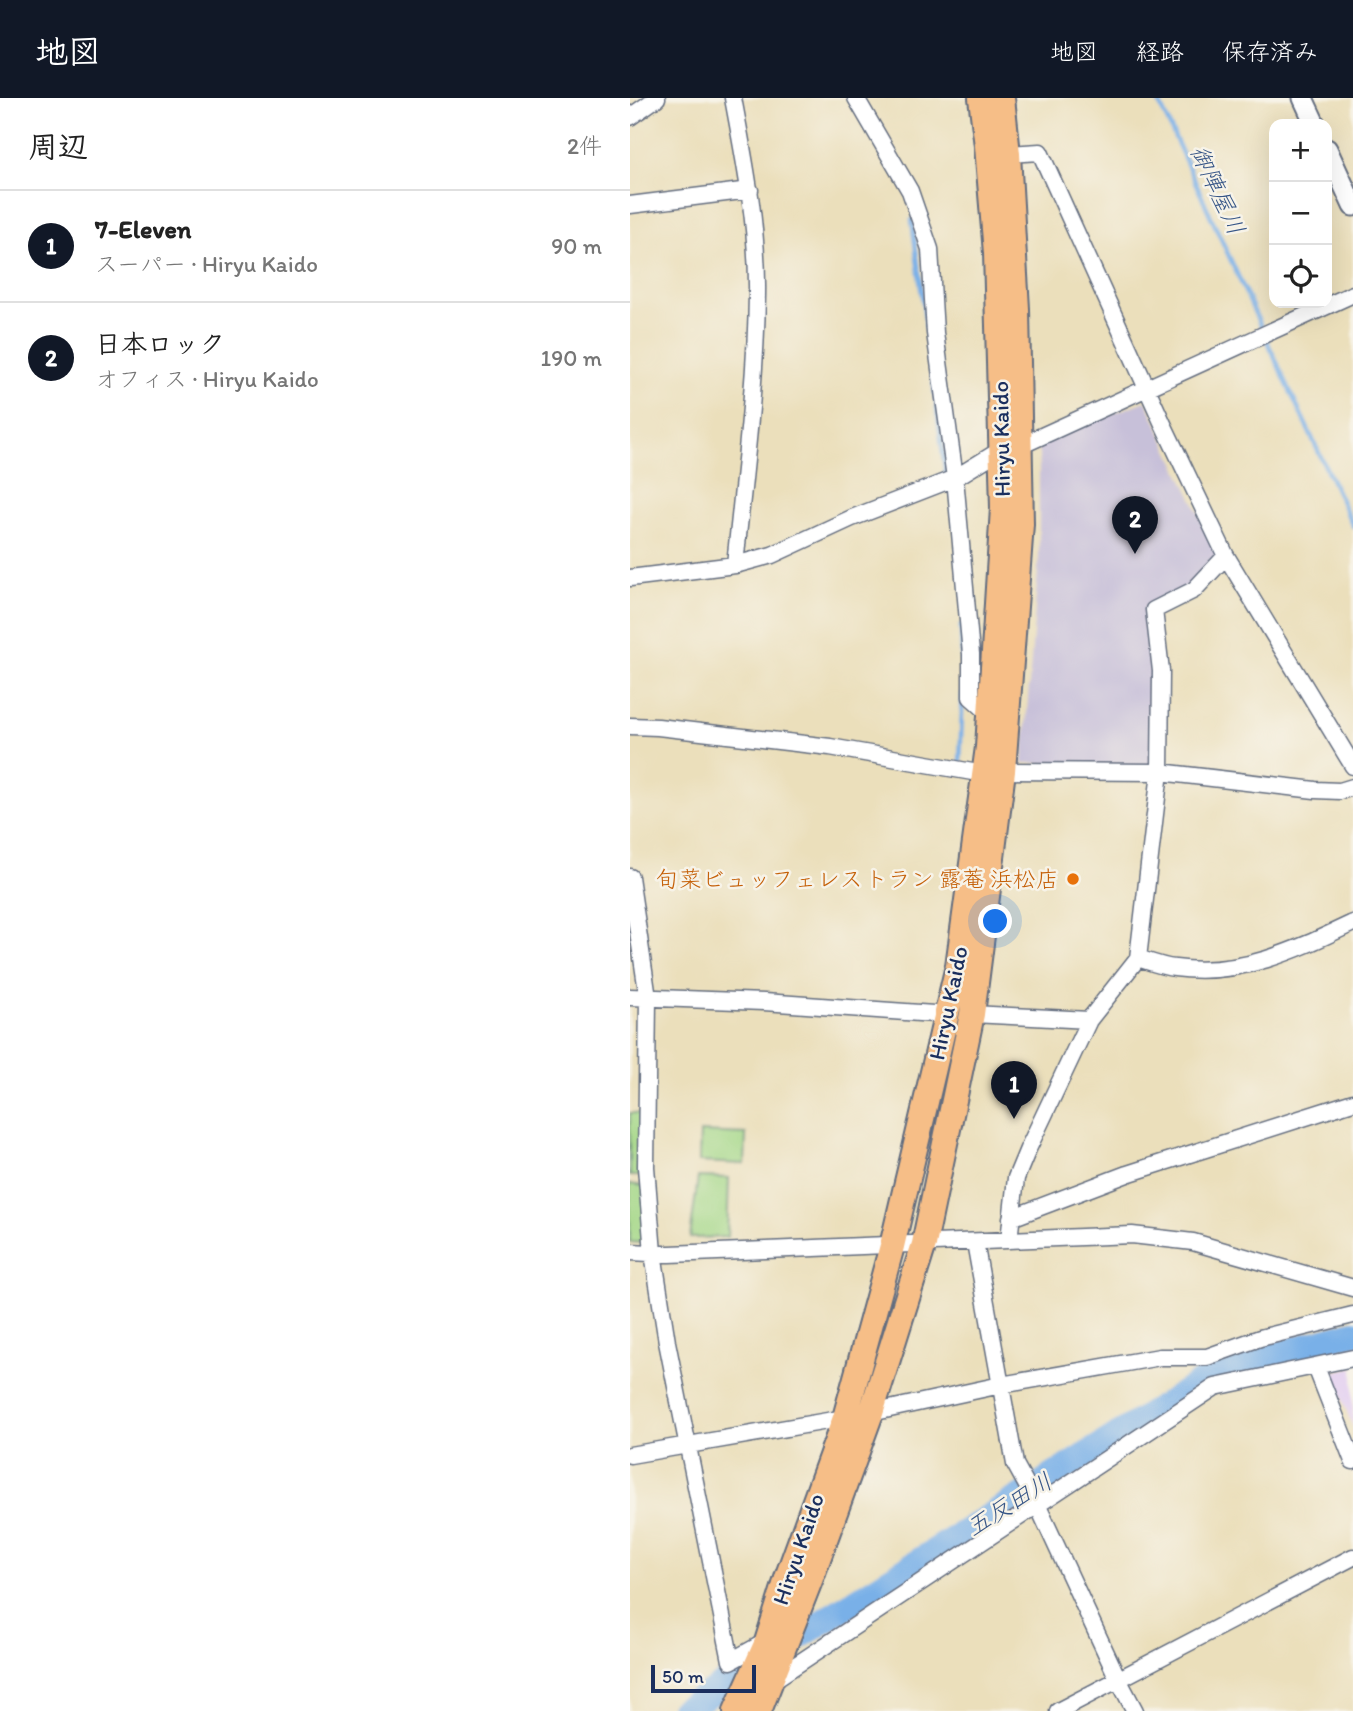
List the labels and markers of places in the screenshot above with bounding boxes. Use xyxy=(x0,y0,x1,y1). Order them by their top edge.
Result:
pin: 2 xyxy=(1112,496,1158,554)
place label: 旬菜ビュッフェレストラン 露菴 浜松店 xyxy=(656,865,1059,893)
marker: 旬菜ビュッフェレストラン 露菴 浜松店 xyxy=(1065,871,1081,887)
pin: 1 xyxy=(991,1061,1037,1119)

